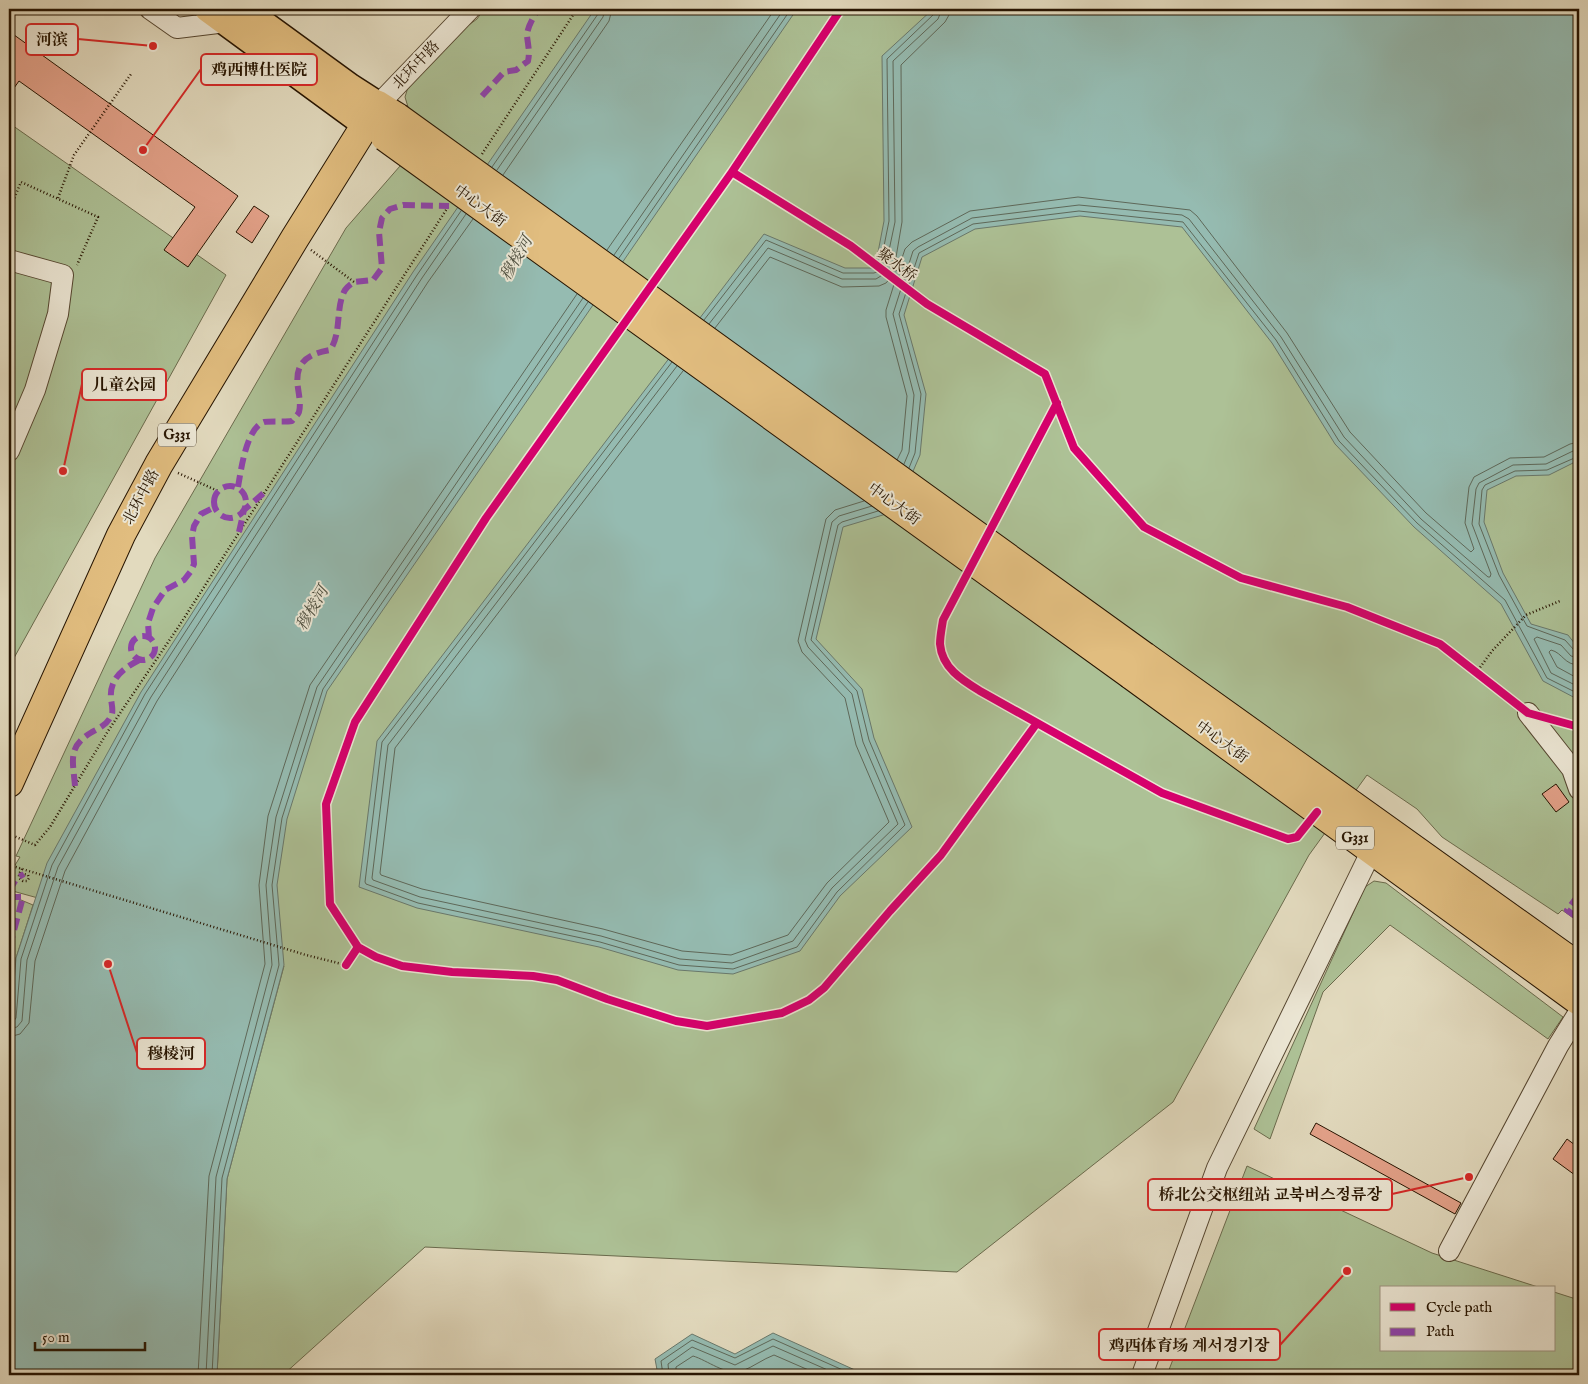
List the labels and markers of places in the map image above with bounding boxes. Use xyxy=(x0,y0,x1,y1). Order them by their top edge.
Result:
callout: 河滨 xyxy=(26,24,78,55)
callout: 鸡西博仕医院 xyxy=(201,54,317,85)
callout: 儿童公园 xyxy=(82,369,166,400)
callout: 穆棱河 xyxy=(137,1038,205,1069)
callout: 桥北公交枢纽站 교북버스정류장 xyxy=(1148,1179,1392,1210)
callout: 鸡西体育场 계서경기장 xyxy=(1099,1329,1280,1360)

